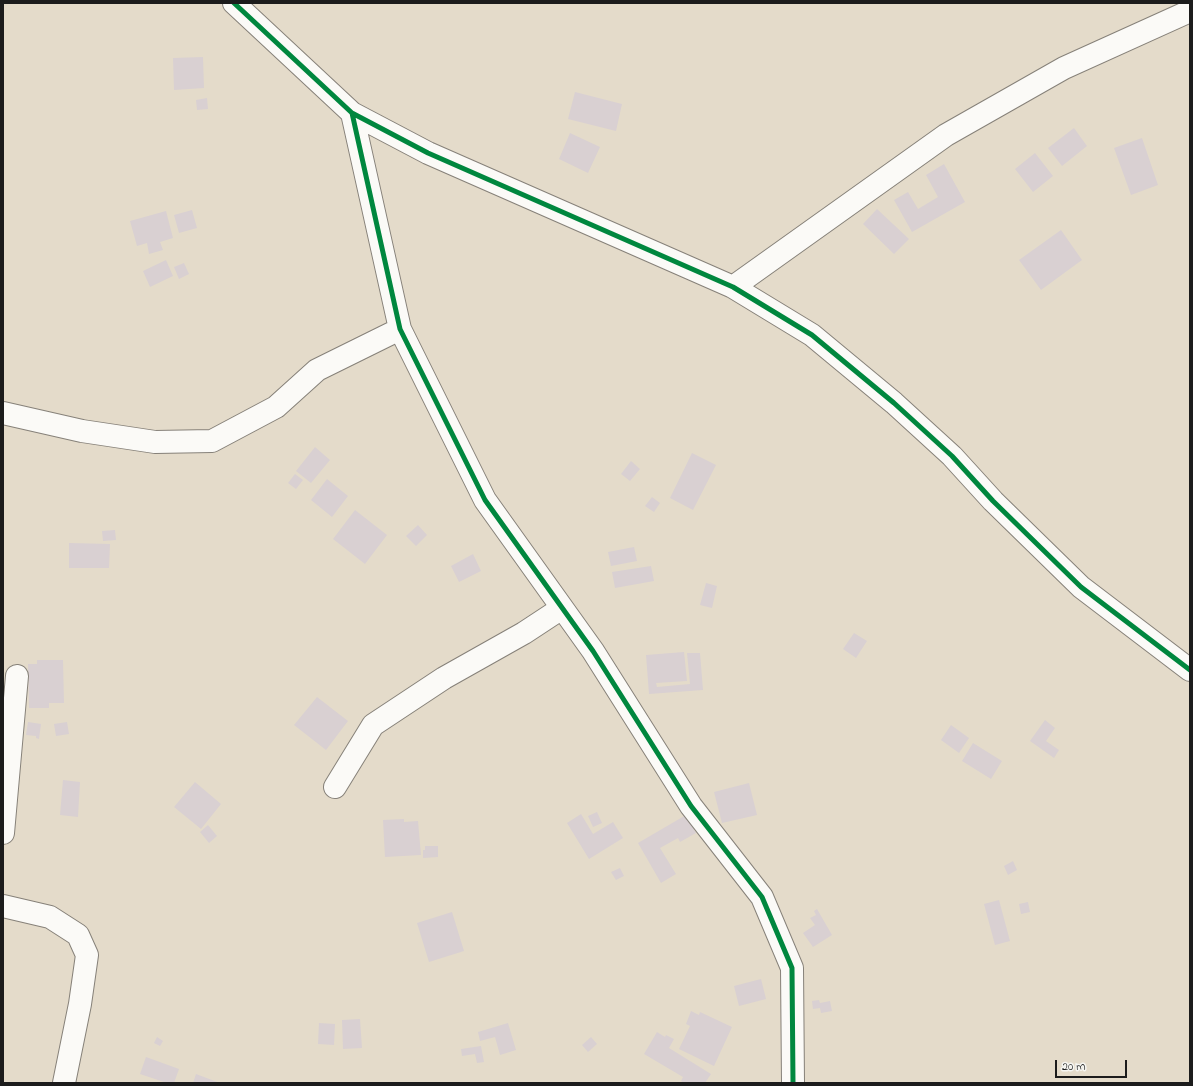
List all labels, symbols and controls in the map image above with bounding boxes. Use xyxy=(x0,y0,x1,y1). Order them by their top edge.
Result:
scale bar xyxy=(1057,1052,1129,1078)
text: 20 m xyxy=(1062,1058,1085,1076)

